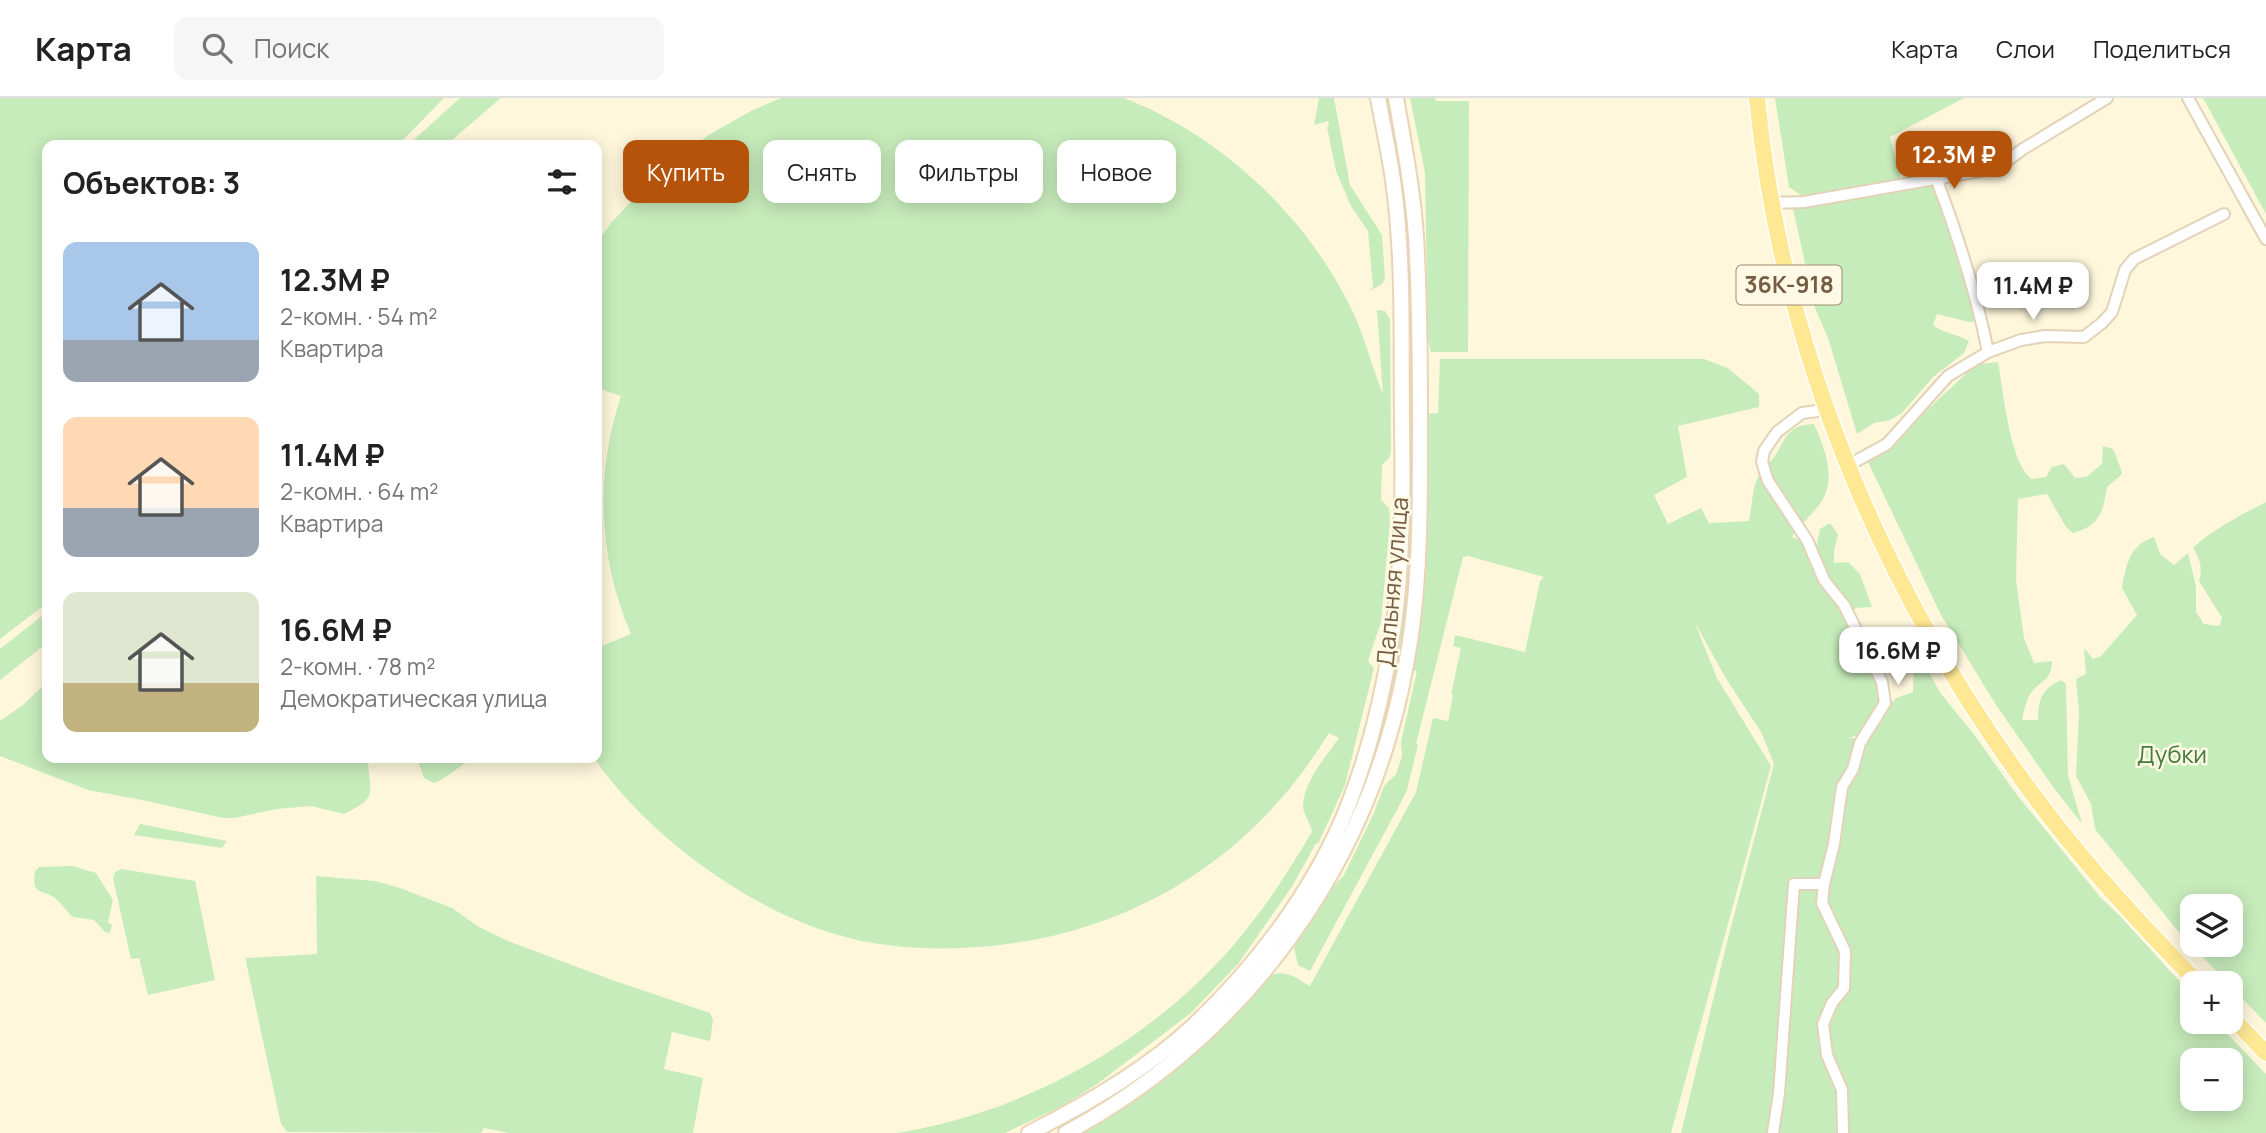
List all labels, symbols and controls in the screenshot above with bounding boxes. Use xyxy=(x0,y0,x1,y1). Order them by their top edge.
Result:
search box xyxy=(174,17,664,80)
text: Карта xyxy=(35,26,132,71)
icon: search xyxy=(198,29,236,67)
text: Поиск xyxy=(254,30,329,66)
text: Карта xyxy=(1891,32,1958,65)
text: Слои xyxy=(1996,32,2055,65)
text: Поделиться xyxy=(2093,32,2231,65)
pin: 12.3M ₽ xyxy=(1889,132,2019,191)
text: 12.3M ₽ xyxy=(1912,138,1996,170)
chip: Купить xyxy=(623,140,749,203)
chip: Снять xyxy=(763,140,881,203)
chip: Фильтры xyxy=(895,140,1043,203)
chip: Новое xyxy=(1057,140,1176,203)
text: Объектов: 3 xyxy=(63,162,240,203)
icon: filters xyxy=(543,163,581,201)
text: 12.3M ₽ xyxy=(280,259,390,300)
pin: 11.4M ₽ xyxy=(1968,262,2098,322)
road number: 36К-918 xyxy=(1736,266,1842,304)
text: 11.4M ₽ xyxy=(1993,269,2073,301)
icon: home xyxy=(119,270,203,354)
text: 2-комн. · 54 m² xyxy=(280,300,437,332)
text: Квартира xyxy=(280,332,384,364)
text: 11.4M ₽ xyxy=(280,434,385,475)
icon: home xyxy=(119,445,203,529)
text: 2-комн. · 64 m² xyxy=(280,475,438,507)
street label: Дальняя улица xyxy=(1368,495,1415,668)
text: Квартира xyxy=(280,507,384,539)
text: 16.6M ₽ xyxy=(280,609,392,650)
icon: home xyxy=(119,620,203,704)
pin: 16.6M ₽ xyxy=(1833,628,1963,687)
text: 16.6M ₽ xyxy=(1855,634,1941,666)
text: 2-комн. · 78 m² xyxy=(280,650,436,682)
text: Демократическая улица xyxy=(280,682,547,714)
park label: Дубки xyxy=(2137,737,2207,770)
map controls xyxy=(2180,894,2243,1111)
button: layers xyxy=(2180,894,2243,957)
button: + xyxy=(2180,971,2243,1034)
button: − xyxy=(2180,1048,2243,1111)

